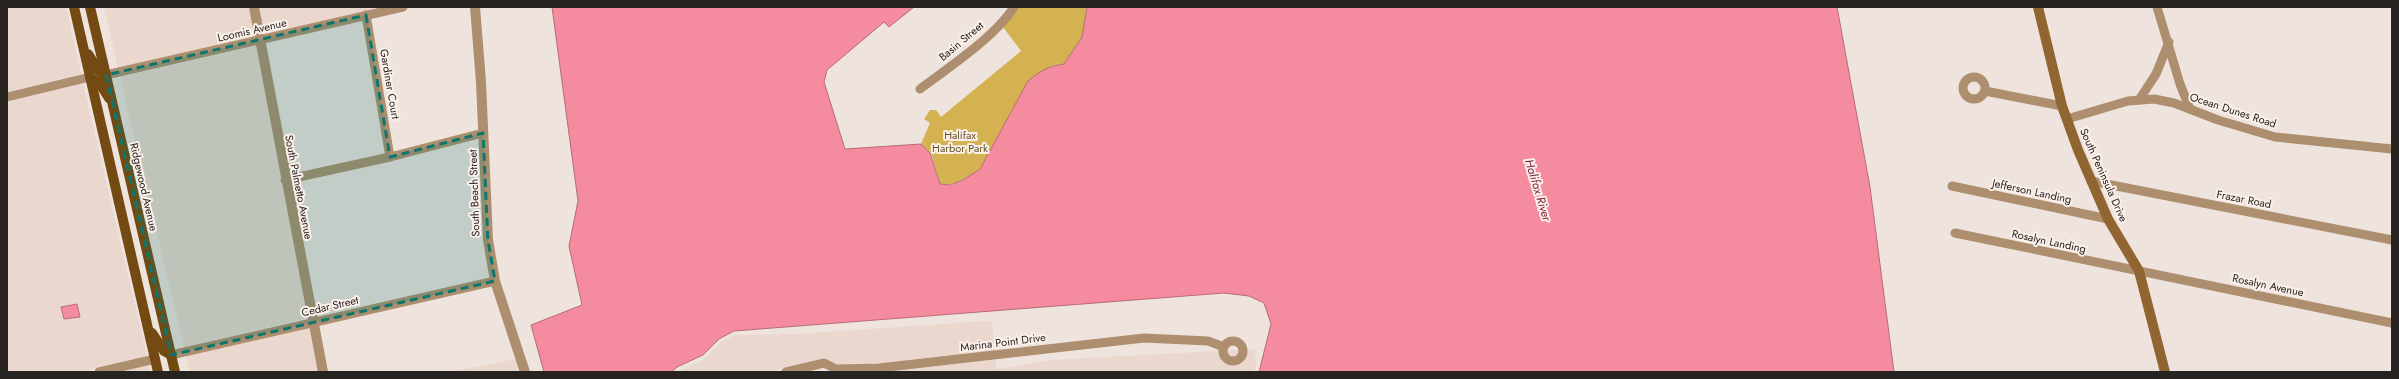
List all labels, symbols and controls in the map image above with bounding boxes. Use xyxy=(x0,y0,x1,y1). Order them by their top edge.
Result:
street label: Loomis Avenue xyxy=(216,14,288,46)
street label: Basin Street xyxy=(935,17,987,64)
street label: Gardiner Court xyxy=(376,48,404,121)
street label: Ocean Dunes Road xyxy=(2188,88,2278,132)
street label: South Peninsula Drive xyxy=(2076,126,2132,225)
park label: Halifax Harbor Park xyxy=(932,127,988,156)
street label: South Palmetto Avenue xyxy=(281,133,317,241)
street label: Ridgewood Avenue xyxy=(126,141,162,233)
street label: South Beach Street xyxy=(464,149,484,237)
water label: Halifax River xyxy=(1520,157,1556,224)
street label: Jefferson Landing xyxy=(1989,174,2073,207)
street label: Frazar Road xyxy=(2215,186,2273,212)
street label: Rosalyn Landing xyxy=(2010,225,2088,257)
street label: Rosalyn Avenue xyxy=(2231,270,2305,300)
street label: Cedar Street xyxy=(300,292,360,320)
street label: Marina Point Drive xyxy=(959,329,1047,355)

